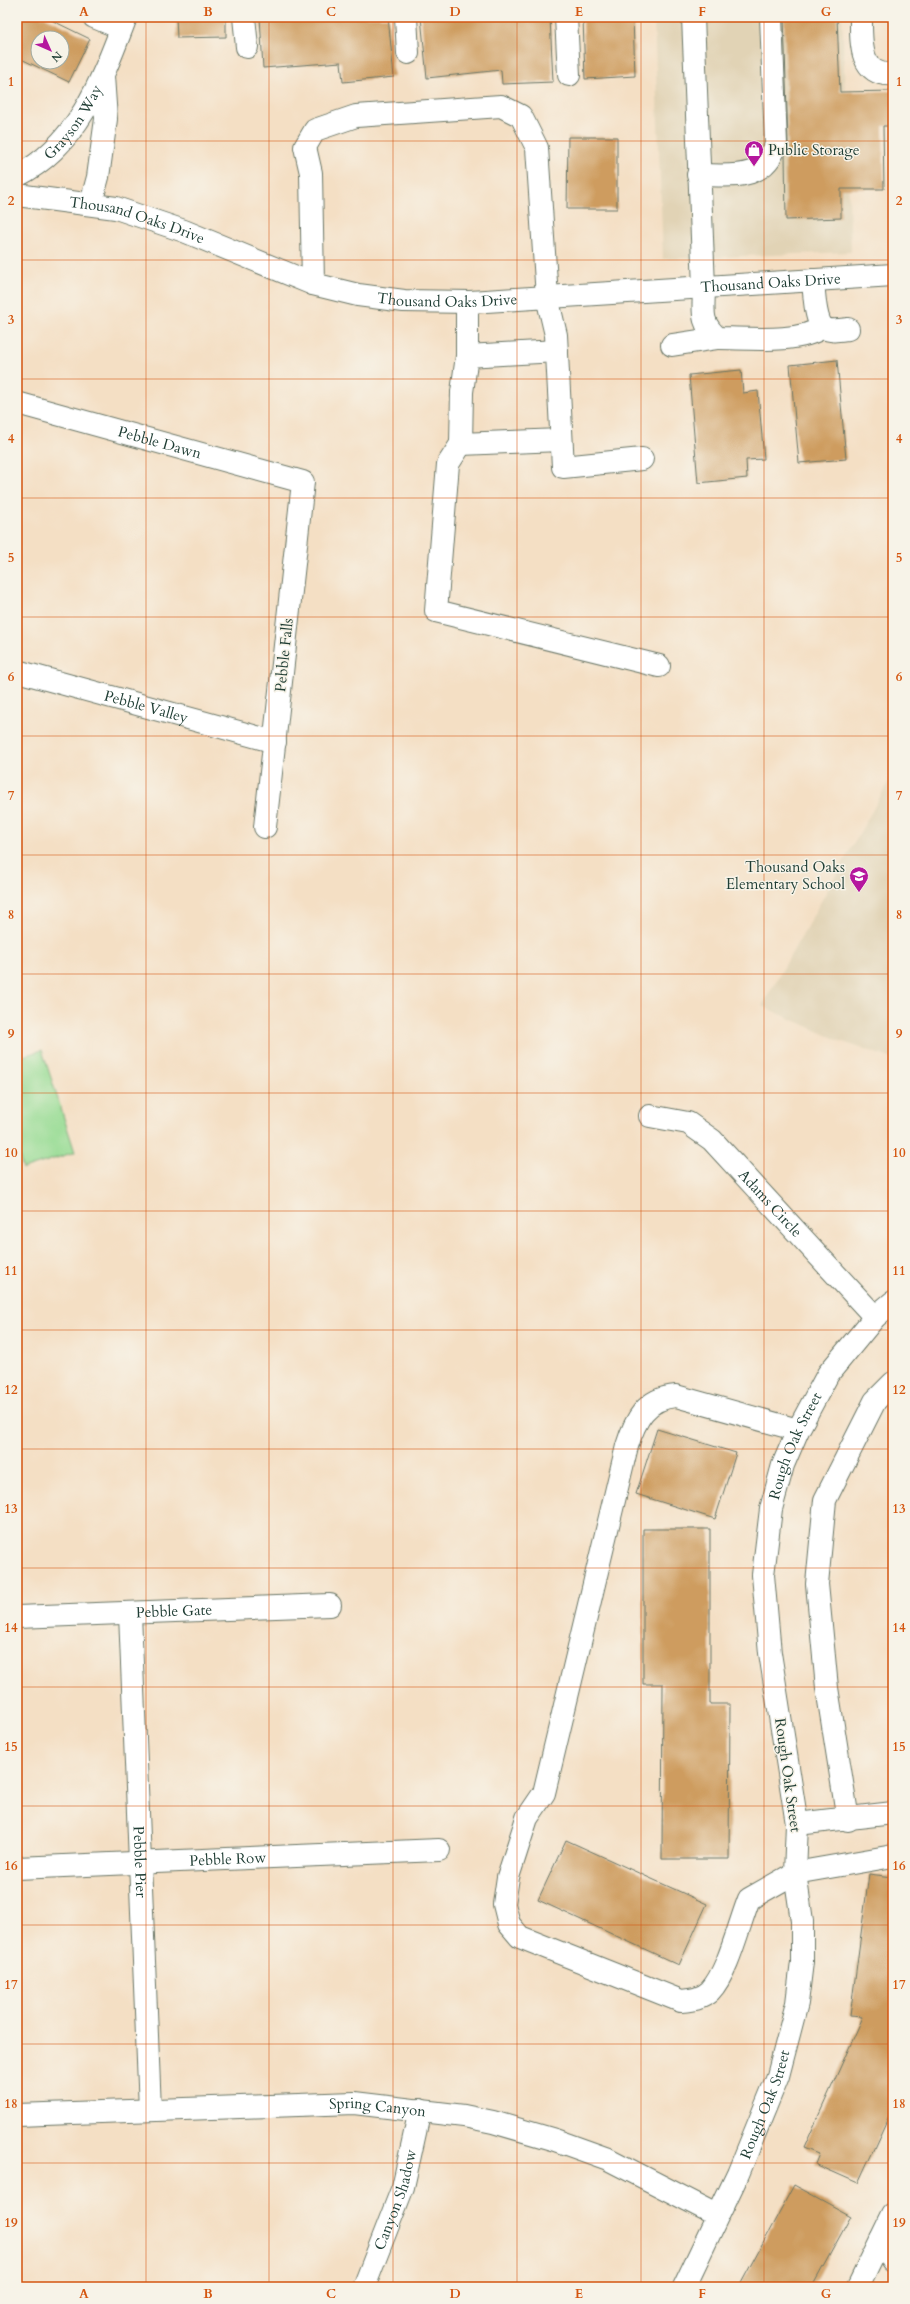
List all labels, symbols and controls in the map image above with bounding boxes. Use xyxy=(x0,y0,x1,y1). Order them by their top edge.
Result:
text: A xyxy=(79,3,89,21)
text: B xyxy=(203,3,213,21)
text: C xyxy=(326,3,336,21)
text: D xyxy=(449,3,461,21)
text: E xyxy=(575,3,583,21)
text: F xyxy=(698,3,706,21)
text: G xyxy=(821,3,832,21)
north arrow xyxy=(30,30,70,70)
text: N xyxy=(48,48,65,66)
text: 1 xyxy=(8,73,14,91)
text: 1 xyxy=(896,73,902,91)
street label: Grayson Way xyxy=(39,81,107,164)
shop icon: Public Storage xyxy=(743,139,765,167)
place label: Public Storage xyxy=(768,140,860,160)
text: 2 xyxy=(8,192,15,210)
street label: Thousand Oaks Drive xyxy=(68,192,208,249)
text: 2 xyxy=(896,192,903,210)
street label: Thousand Oaks Drive xyxy=(700,268,842,297)
street label: Thousand Oaks Drive xyxy=(376,288,518,312)
text: 3 xyxy=(8,311,15,329)
text: 3 xyxy=(896,311,903,329)
street label: Pebble Dawn xyxy=(116,421,204,464)
text: 4 xyxy=(8,430,15,448)
text: 4 xyxy=(896,430,903,448)
text: 5 xyxy=(8,549,14,567)
text: 5 xyxy=(896,549,902,567)
street label: Pebble Falls xyxy=(270,617,298,693)
text: 6 xyxy=(8,668,15,686)
text: 6 xyxy=(896,668,903,686)
street label: Pebble Valley xyxy=(102,685,191,728)
text: 7 xyxy=(8,787,15,805)
text: 7 xyxy=(896,787,903,805)
place label: Thousand Oaks Elementary School xyxy=(726,857,845,894)
school or university icon: Thousand Oaks Elementary School xyxy=(848,865,870,893)
text: 8 xyxy=(8,906,14,924)
text: 8 xyxy=(896,906,902,924)
text: 9 xyxy=(8,1025,15,1043)
text: 9 xyxy=(896,1025,903,1043)
text: 10 xyxy=(4,1144,18,1162)
text: 10 xyxy=(892,1144,906,1162)
street label: Adams Circle xyxy=(734,1165,807,1242)
text: 11 xyxy=(4,1262,18,1280)
text: 11 xyxy=(892,1262,906,1280)
text: 12 xyxy=(4,1381,18,1399)
text: 12 xyxy=(892,1381,906,1399)
street label: Rough Oak Street xyxy=(764,1388,827,1502)
text: 13 xyxy=(4,1500,18,1518)
text: 13 xyxy=(892,1500,906,1518)
street label: Pebble Gate xyxy=(135,1600,213,1622)
text: 14 xyxy=(4,1619,18,1637)
text: 14 xyxy=(892,1619,906,1637)
street label: Rough Oak Street xyxy=(770,1717,806,1834)
text: 15 xyxy=(4,1738,18,1756)
text: 15 xyxy=(892,1738,906,1756)
street label: Pebble Pier xyxy=(129,1825,151,1899)
street label: Pebble Row xyxy=(189,1847,267,1871)
text: 16 xyxy=(4,1857,18,1875)
text: 16 xyxy=(892,1857,906,1875)
text: 17 xyxy=(4,1976,18,1994)
text: 17 xyxy=(892,1976,906,1994)
street label: Rough Oak Street xyxy=(735,2048,794,2162)
street label: Spring Canyon xyxy=(329,2093,428,2121)
text: 18 xyxy=(4,2095,18,2113)
text: 18 xyxy=(892,2095,906,2113)
street label: Canyon Shadow xyxy=(369,2147,421,2253)
text: 19 xyxy=(4,2214,18,2232)
text: 19 xyxy=(892,2214,906,2232)
text: A xyxy=(79,2285,89,2303)
text: B xyxy=(203,2285,213,2303)
text: C xyxy=(326,2285,336,2303)
text: D xyxy=(449,2285,461,2303)
text: E xyxy=(575,2285,583,2303)
text: F xyxy=(698,2285,706,2303)
text: G xyxy=(821,2285,832,2303)

